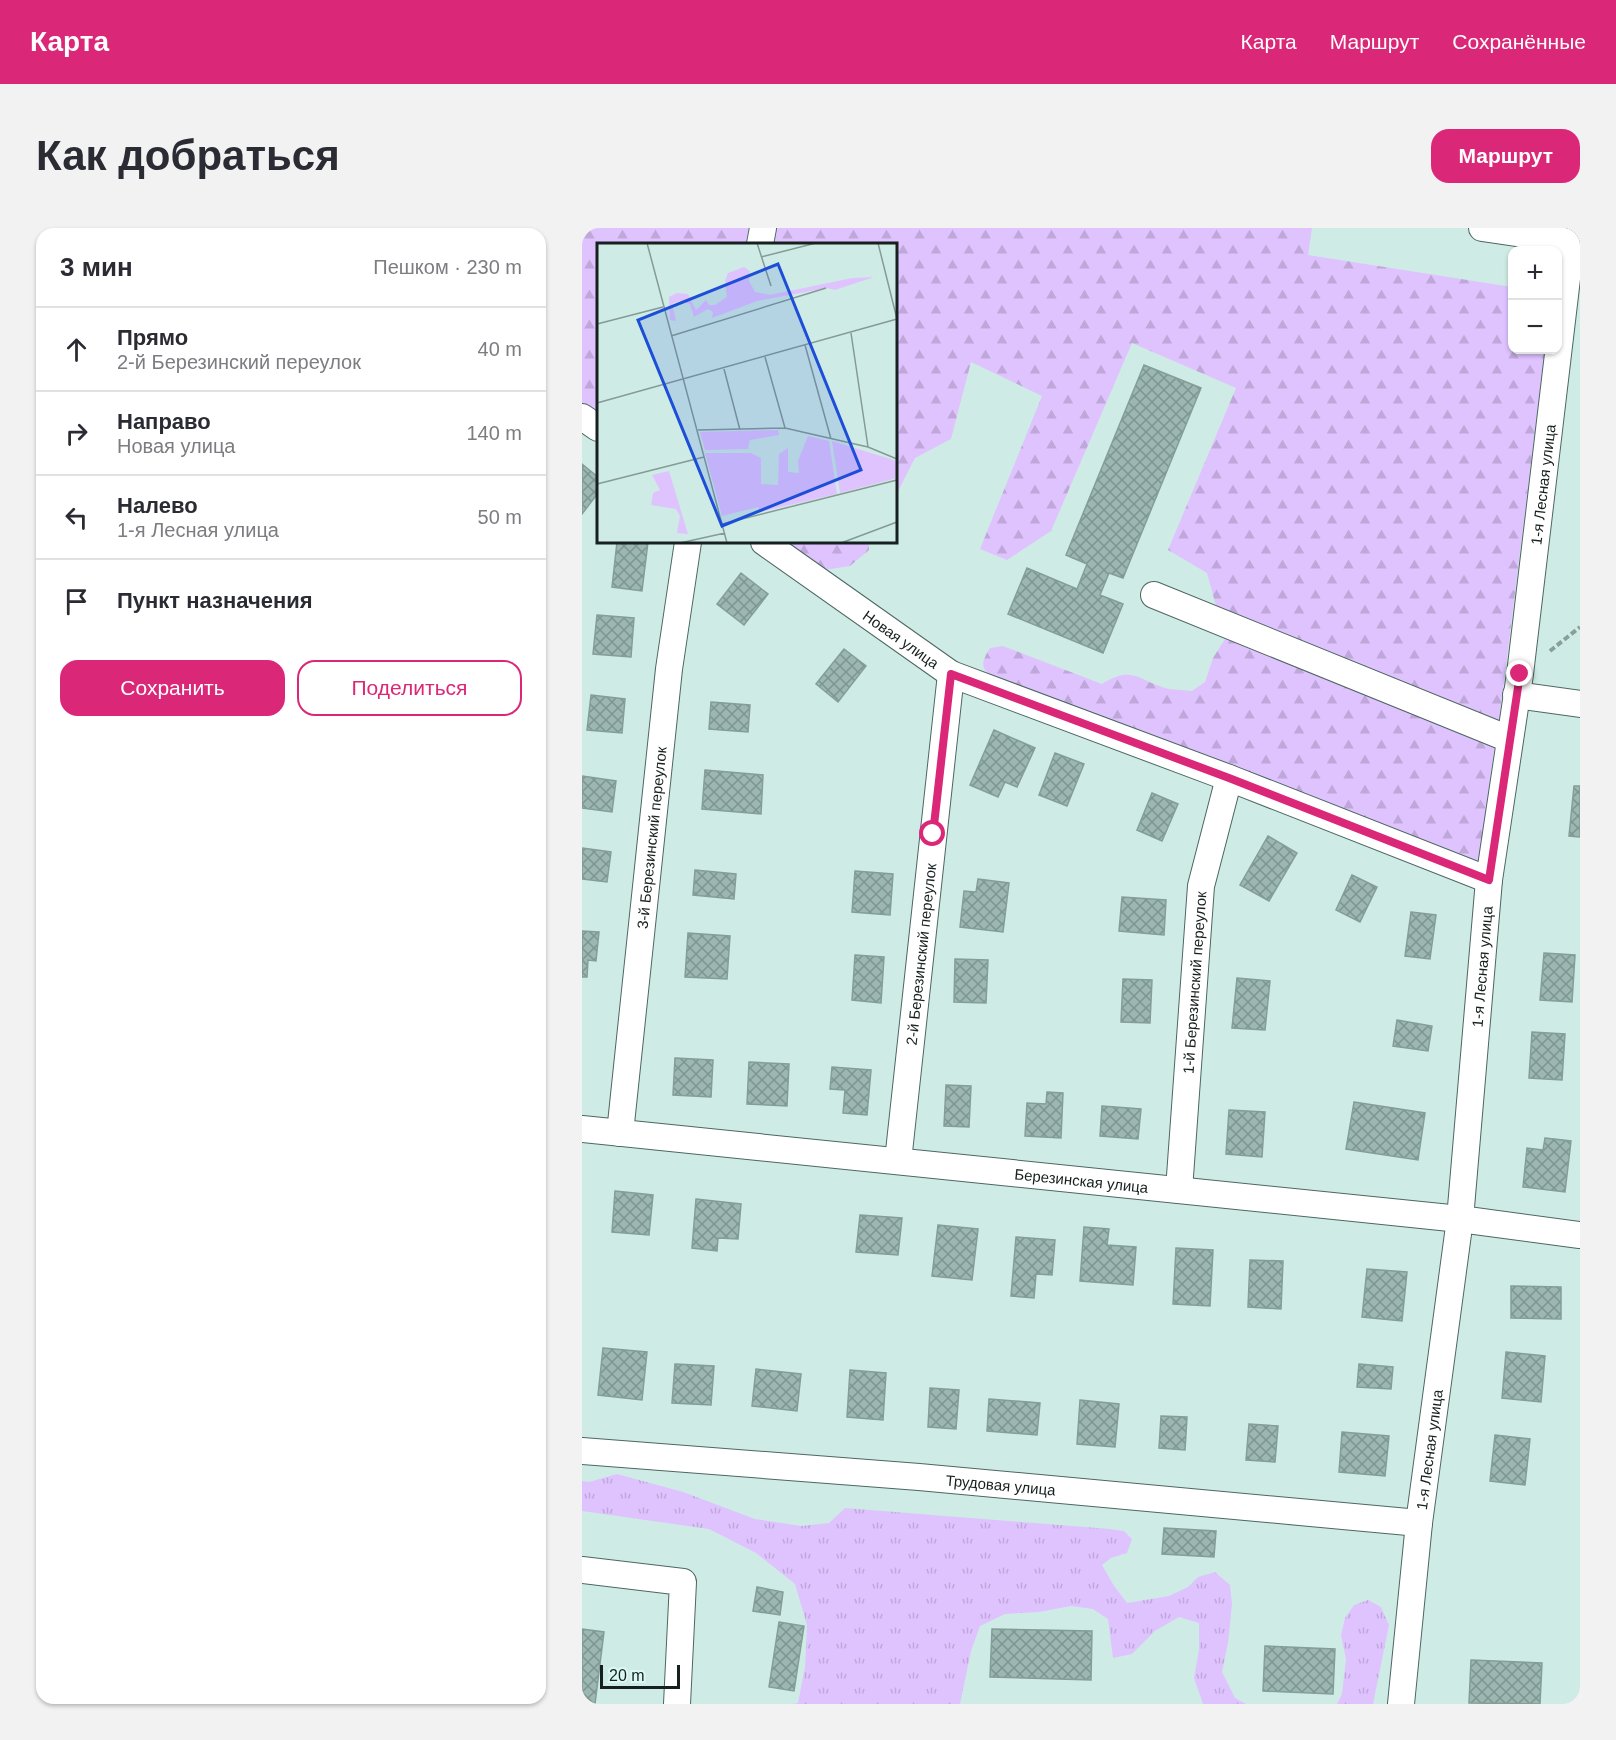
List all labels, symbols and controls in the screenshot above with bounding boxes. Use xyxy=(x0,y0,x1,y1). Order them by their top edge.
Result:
text: Карта xyxy=(30,26,109,57)
text: Карта xyxy=(1241,30,1297,53)
text: Маршрут xyxy=(1330,30,1419,53)
text: Сохранённые xyxy=(1452,30,1586,53)
button: Маршрут xyxy=(1431,129,1580,183)
text: Как добраться xyxy=(36,132,340,179)
inset map xyxy=(597,243,897,543)
map controls xyxy=(1508,246,1562,354)
button: + xyxy=(1508,246,1562,300)
text: 3 мин xyxy=(60,252,133,282)
text: Пешком · 230 m xyxy=(373,256,522,278)
button: − xyxy=(1508,300,1562,354)
text: Прямо xyxy=(117,325,188,350)
icon: ahead xyxy=(60,333,93,366)
text: 40 m xyxy=(478,338,522,360)
text: 2-й Березинский переулок xyxy=(117,351,361,373)
text: Направо xyxy=(117,409,211,434)
icon: right xyxy=(60,417,93,450)
text: 140 m xyxy=(466,422,522,444)
street label: 1-я Лесная улица xyxy=(1527,423,1558,546)
text: Новая улица xyxy=(117,435,235,457)
text: Налево xyxy=(117,493,198,518)
icon: left xyxy=(60,501,93,534)
text: 50 m xyxy=(478,506,522,528)
text: 1-я Лесная улица xyxy=(117,519,279,541)
icon: arrive xyxy=(60,585,93,618)
text: Пункт назначения xyxy=(117,588,313,613)
street label: Новая улица xyxy=(860,606,943,672)
button: Сохранить xyxy=(60,660,285,716)
button: Поделиться xyxy=(297,660,522,716)
route end xyxy=(1506,660,1532,686)
street label: 3-й Березинский переулок xyxy=(633,745,669,930)
route start xyxy=(919,820,945,846)
street label: 2-й Березинский переулок xyxy=(902,862,939,1046)
street label: 1-й Березинский переулок xyxy=(1179,890,1209,1074)
street label: 1-я Лесная улица xyxy=(1468,905,1495,1028)
street label: Березинская улица xyxy=(1014,1165,1150,1196)
street label: 1-я Лесная улица xyxy=(1412,1388,1446,1511)
street label: Трудовая улица xyxy=(945,1471,1057,1498)
scale bar xyxy=(600,1662,680,1690)
text: 20 m xyxy=(609,1667,645,1684)

